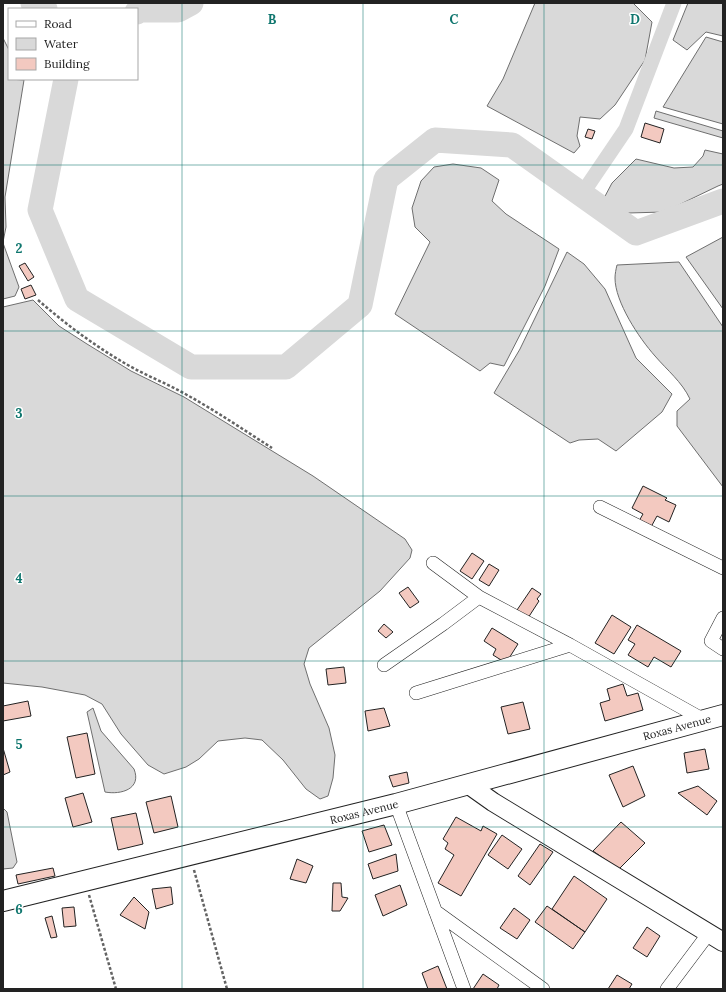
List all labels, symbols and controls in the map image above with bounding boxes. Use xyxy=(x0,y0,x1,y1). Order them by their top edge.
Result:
legend xyxy=(8,8,138,80)
text: B xyxy=(268,11,277,28)
text: C xyxy=(450,11,459,28)
text: D xyxy=(630,11,640,28)
text: Road xyxy=(44,16,72,31)
text: Water xyxy=(44,36,79,51)
text: Building xyxy=(44,56,90,71)
text: 2 xyxy=(16,240,23,257)
text: 3 xyxy=(15,405,23,422)
text: 4 xyxy=(15,570,23,587)
street label: Roxas Avenue xyxy=(641,712,713,743)
text: 5 xyxy=(15,736,23,753)
street label: Roxas Avenue xyxy=(328,797,400,827)
text: 6 xyxy=(15,901,23,918)

